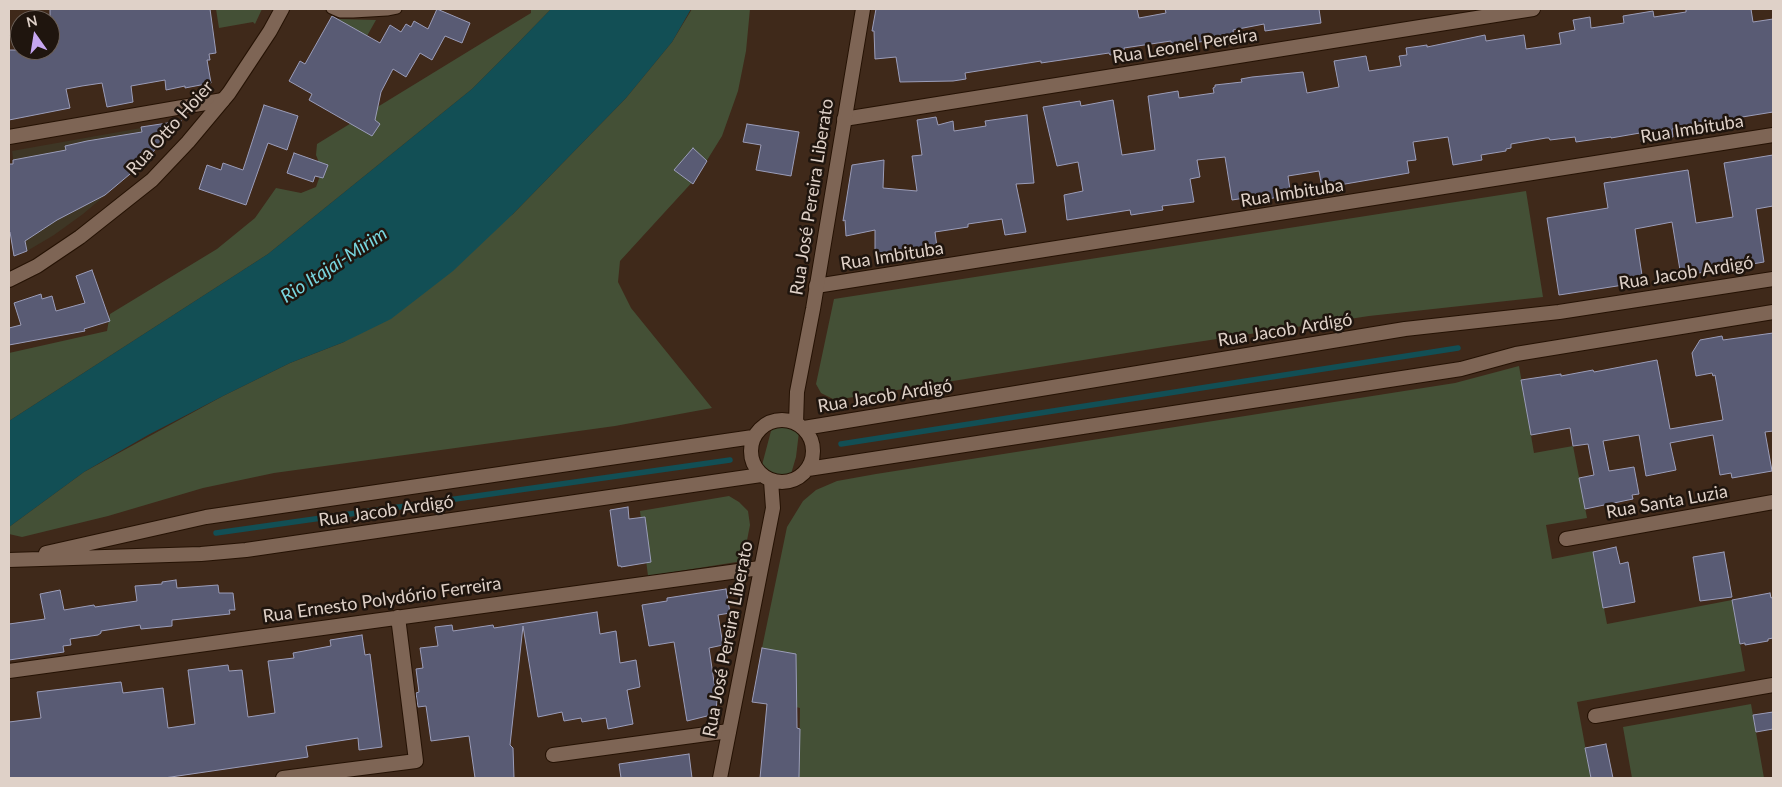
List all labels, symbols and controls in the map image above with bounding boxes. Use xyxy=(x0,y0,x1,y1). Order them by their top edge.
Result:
north arrow xyxy=(10,10,60,60)
text: N xyxy=(25,11,39,30)
street label: Rua Leonel Pereira xyxy=(1111,24,1259,68)
street label: Rua Otto Hoier xyxy=(122,76,218,180)
street label: Rua José Pereira Liberato xyxy=(786,97,838,297)
street label: Rua Imbituba xyxy=(1639,110,1745,148)
street label: Rua Imbituba xyxy=(1239,174,1345,212)
water label: Rio Itajaí-Mirim xyxy=(277,222,391,308)
street label: Rua Imbituba xyxy=(839,237,945,275)
street label: Rua Jacob Ardigó xyxy=(1617,252,1755,294)
street label: Rua Jacob Ardigó xyxy=(1216,309,1354,351)
street label: Rua Jacob Ardigó xyxy=(816,375,954,417)
street label: Rua Santa Luzia xyxy=(1604,481,1730,523)
street label: Rua Jacob Ardigó xyxy=(317,491,455,531)
street label: Rua José Pereira Liberato xyxy=(698,539,758,739)
street label: Rua Ernesto Polydório Ferreira xyxy=(261,573,503,627)

